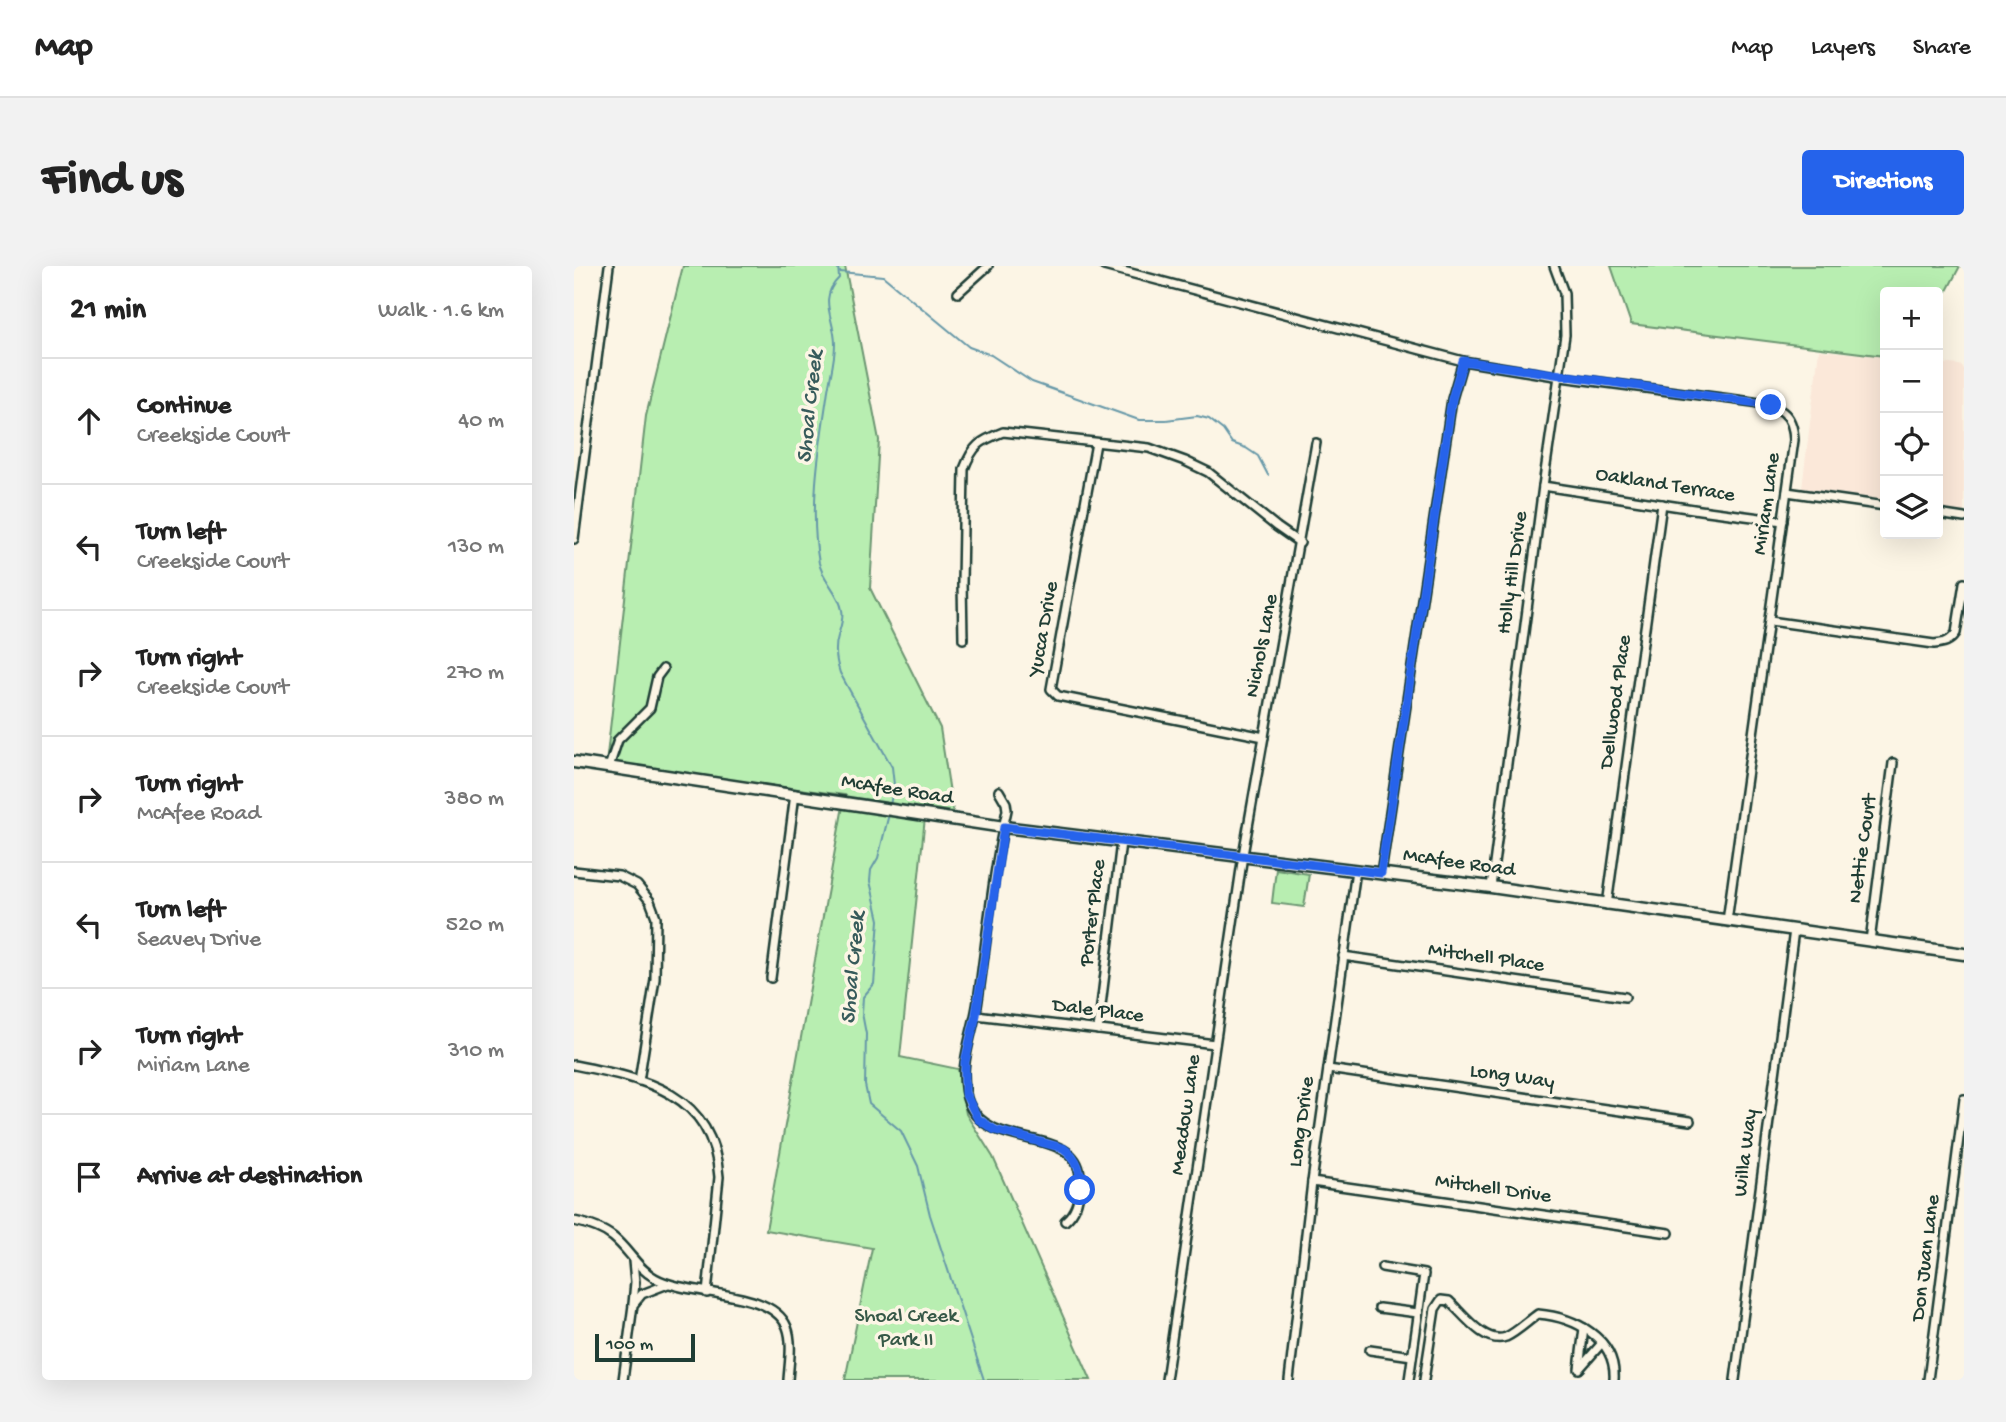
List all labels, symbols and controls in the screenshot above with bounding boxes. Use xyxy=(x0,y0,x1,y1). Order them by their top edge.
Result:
text: Map xyxy=(35,29,92,67)
text: Map xyxy=(1731,34,1773,63)
text: Layers xyxy=(1811,34,1875,63)
text: Share xyxy=(1913,34,1971,63)
button: Directions xyxy=(1802,150,1964,215)
text: Find us xyxy=(42,153,182,211)
map controls xyxy=(1880,287,1943,539)
button: + xyxy=(1880,287,1943,350)
text: 21 min xyxy=(70,294,146,329)
text: Walk · 1.6 km xyxy=(378,298,504,325)
water label: Shoal Creek xyxy=(792,347,831,465)
button: − xyxy=(1880,350,1943,413)
route end xyxy=(1755,389,1786,420)
text: Continue xyxy=(137,392,231,423)
icon: ahead xyxy=(70,402,108,440)
text: 40 m xyxy=(458,408,504,435)
button: locate xyxy=(1880,413,1943,476)
text: Creekside Court xyxy=(137,423,289,450)
street label: Miriam Lane xyxy=(1748,450,1788,557)
street label: Oakland Terrace xyxy=(1594,463,1738,510)
button: layers xyxy=(1880,476,1943,539)
street label: Holly Hill Drive xyxy=(1493,509,1535,636)
text: Turn left xyxy=(137,518,225,549)
icon: left xyxy=(70,528,108,566)
text: 130 m xyxy=(448,534,504,561)
text: Creekside Court xyxy=(137,549,289,576)
street label: Yucca Drive xyxy=(1024,578,1066,681)
street label: Nichols Lane xyxy=(1241,591,1286,700)
street label: Dellwood Place xyxy=(1595,632,1639,773)
text: Turn right xyxy=(137,644,241,675)
icon: right xyxy=(70,654,108,692)
text: 270 m xyxy=(446,660,504,687)
text: Creekside Court xyxy=(137,675,289,702)
text: Turn right xyxy=(137,770,241,801)
street label: McAfee Road xyxy=(839,770,956,812)
icon: right xyxy=(70,780,108,818)
text: 380 m xyxy=(445,786,504,813)
street label: Nettie Court xyxy=(1844,790,1884,905)
text: McAfee Road xyxy=(137,801,261,828)
street label: McAfee Road xyxy=(1401,844,1518,884)
street label: Porter Place xyxy=(1075,857,1113,969)
text: Turn left xyxy=(137,896,225,927)
icon: left xyxy=(70,906,108,944)
water label: Shoal Creek xyxy=(836,908,873,1025)
text: 520 m xyxy=(446,912,504,939)
text: Seavey Drive xyxy=(137,927,261,954)
street label: Mitchell Place xyxy=(1426,938,1547,980)
street label: Dale Place xyxy=(1049,994,1146,1030)
text: Turn right xyxy=(137,1022,241,1053)
icon: right xyxy=(70,1032,108,1070)
text: 310 m xyxy=(448,1038,504,1065)
street label: Meadow Lane xyxy=(1166,1052,1208,1177)
text: Miriam Lane xyxy=(137,1053,250,1080)
street label: Long Way xyxy=(1468,1060,1556,1096)
street label: Long Drive xyxy=(1284,1074,1322,1169)
street label: Willa Way xyxy=(1729,1108,1765,1198)
icon: arrive xyxy=(70,1158,108,1196)
text: Arrive at destination xyxy=(137,1162,362,1193)
street label: Mitchell Drive xyxy=(1433,1169,1554,1211)
route start xyxy=(1064,1174,1095,1205)
street label: Don Juan Lane xyxy=(1907,1192,1947,1325)
park label: Shoal Creek Park II xyxy=(854,1305,960,1354)
scale bar xyxy=(595,1331,695,1363)
text: 100 m xyxy=(606,1334,653,1357)

